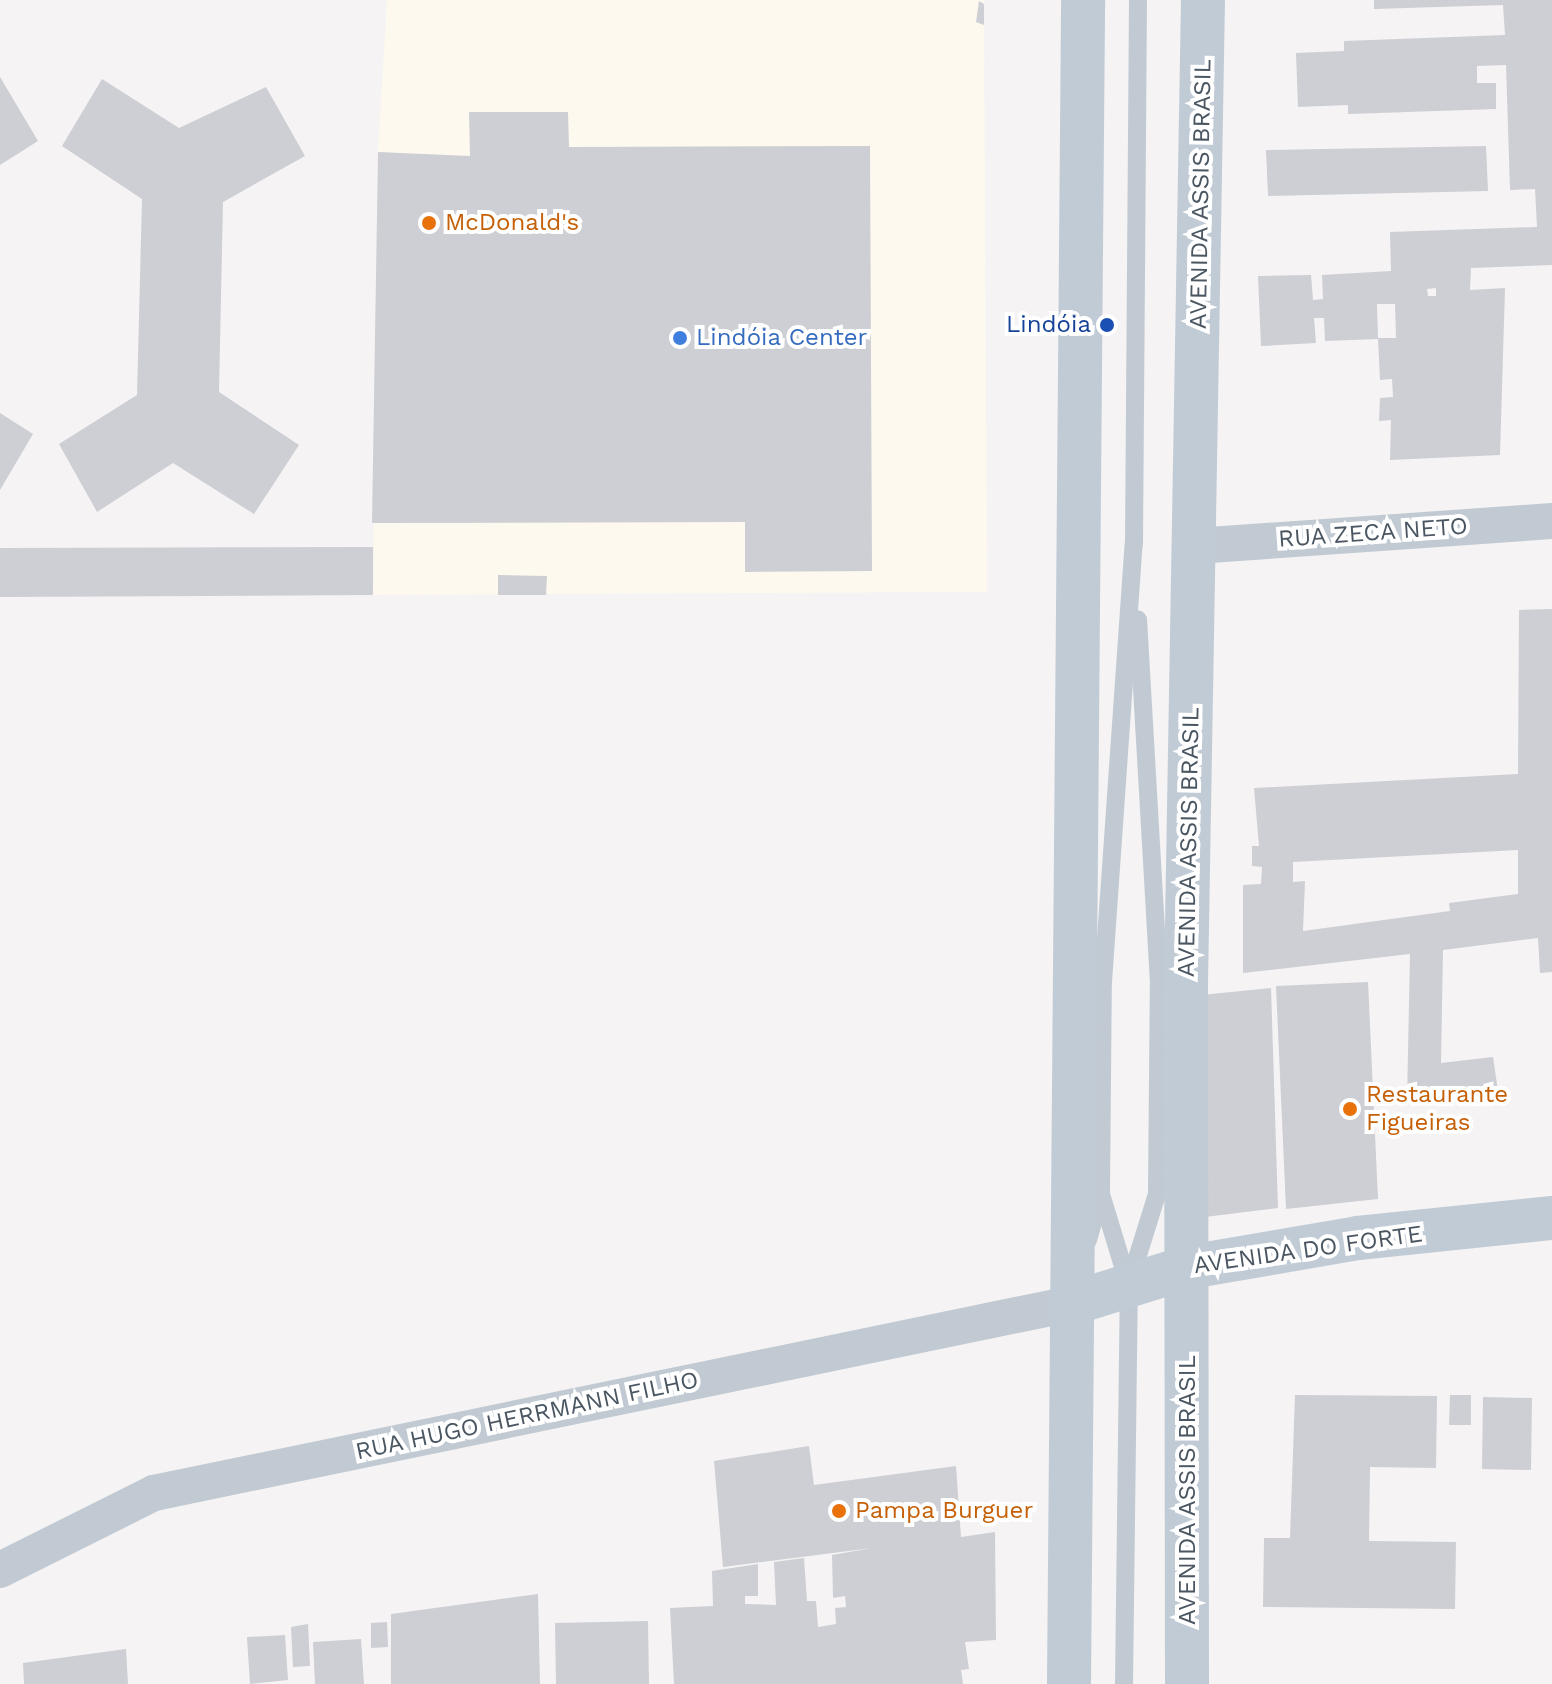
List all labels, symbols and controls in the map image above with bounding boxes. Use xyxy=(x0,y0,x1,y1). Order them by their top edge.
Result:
street label: AVENIDA ASSIS BRASIL xyxy=(1184,58,1218,330)
place label: McDonald's xyxy=(445,209,579,237)
marker: McDonald's xyxy=(420,214,438,232)
place label: Lindóia xyxy=(1006,311,1091,339)
marker: Lindóia xyxy=(1098,316,1116,334)
place label: Lindóia Center xyxy=(696,324,868,352)
marker: Lindóia Center xyxy=(671,329,689,347)
street label: RUA ZECA NETO xyxy=(1276,512,1470,554)
street label: AVENIDA ASSIS BRASIL xyxy=(1172,706,1206,978)
place label: Restaurante Figueiras xyxy=(1366,1081,1508,1137)
marker: Restaurante Figueiras xyxy=(1341,1100,1359,1118)
street label: AVENIDA DO FORTE xyxy=(1191,1220,1425,1280)
street label: AVENIDA ASSIS BRASIL xyxy=(1174,1354,1202,1626)
street label: RUA HUGO HERRMANN FILHO xyxy=(352,1365,702,1467)
place label: Pampa Burguer xyxy=(855,1497,1034,1525)
marker: Pampa Burguer xyxy=(830,1502,848,1520)

